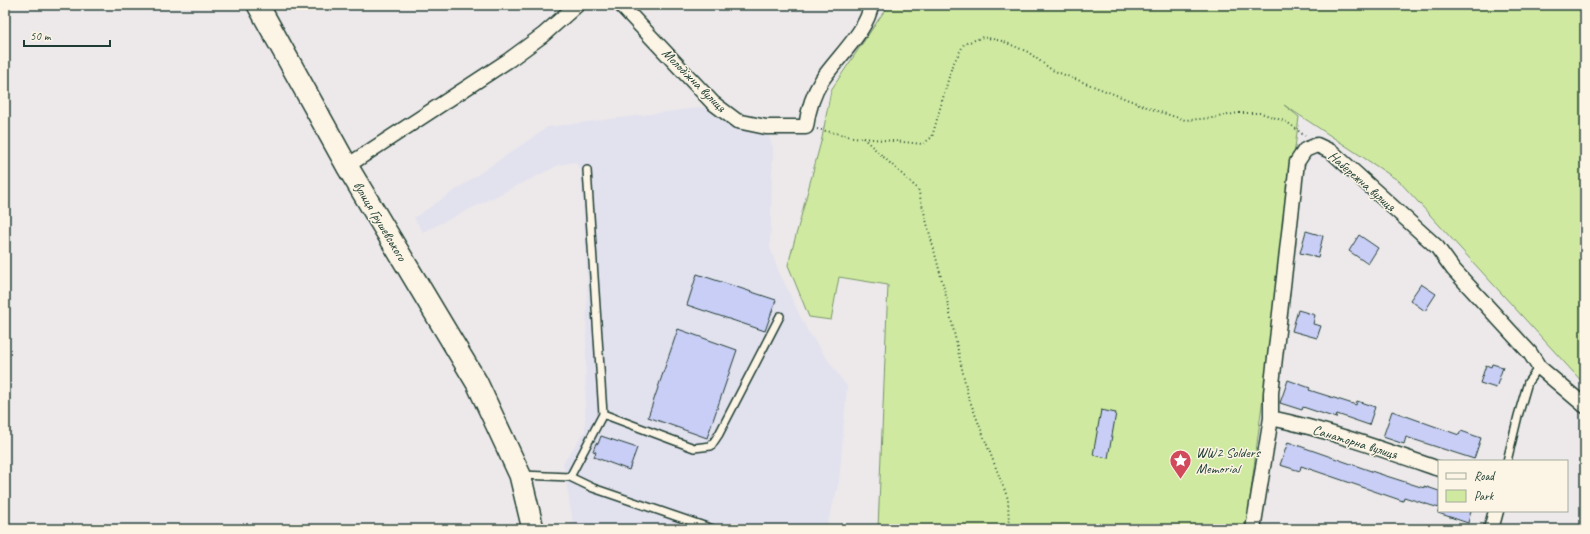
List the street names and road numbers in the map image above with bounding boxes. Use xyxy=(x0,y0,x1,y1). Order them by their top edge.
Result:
street label: Молодіжна вулиця xyxy=(658,44,730,116)
street label: Набережна вулиця xyxy=(1325,147,1400,215)
street label: вулиця Грушевського xyxy=(350,178,411,265)
street label: Санаторна вулиця xyxy=(1311,421,1400,463)

